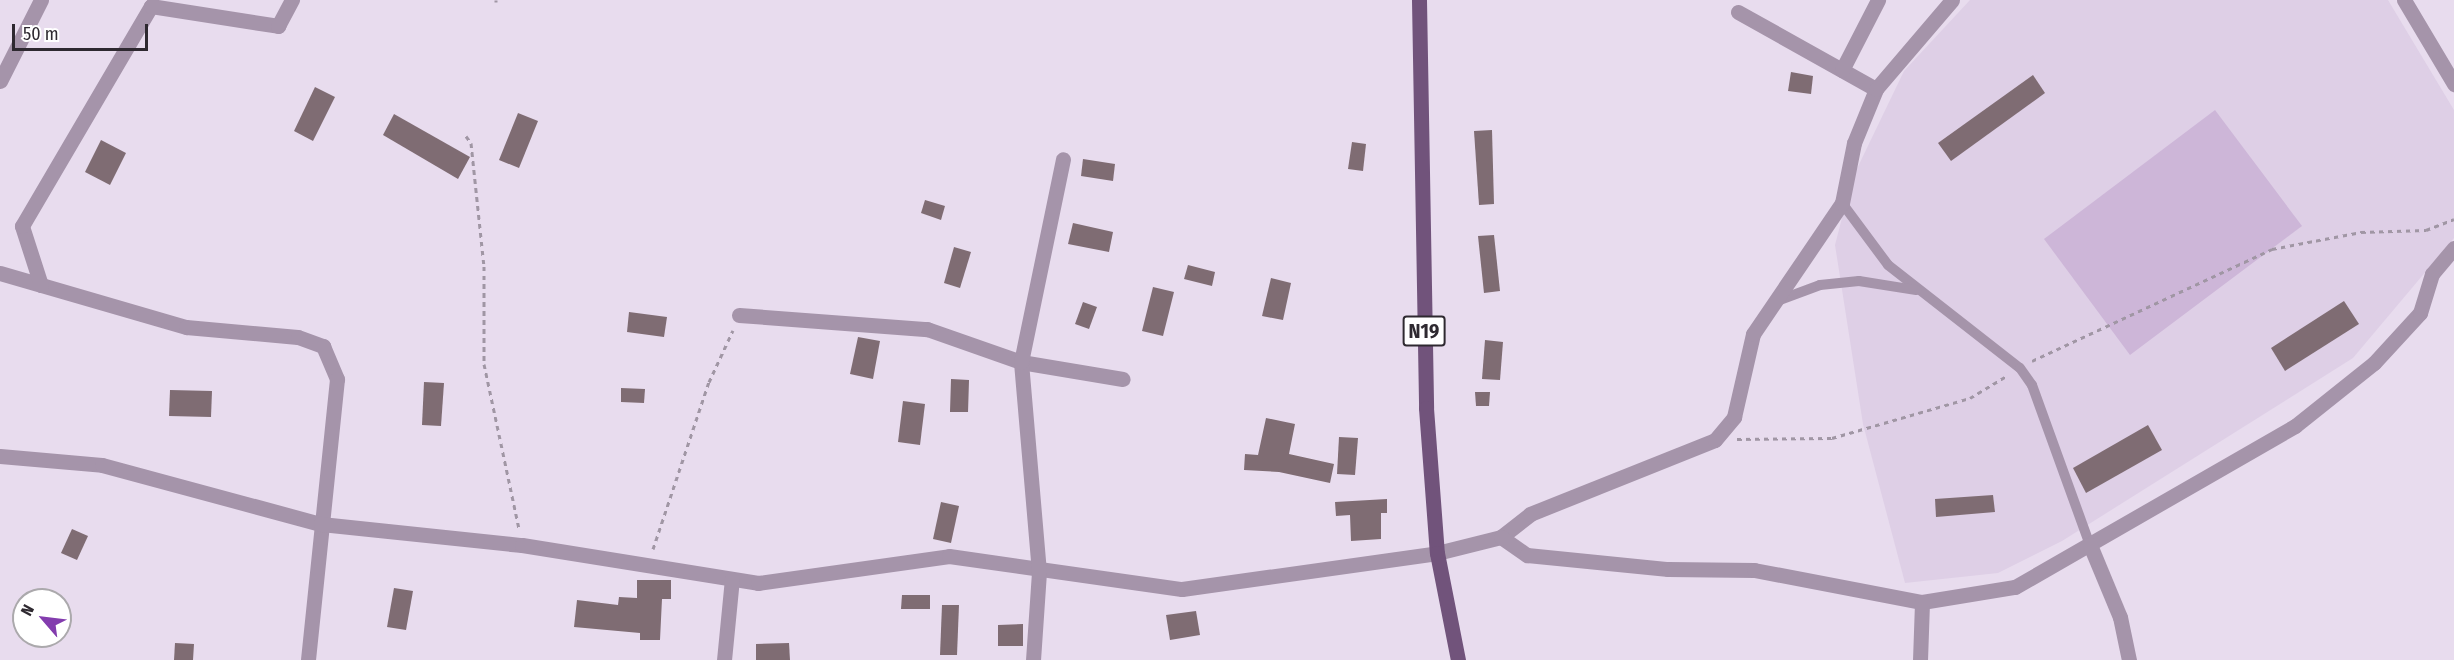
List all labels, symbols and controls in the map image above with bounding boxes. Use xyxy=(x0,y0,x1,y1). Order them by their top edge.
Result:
scale bar xyxy=(15,12,152,50)
text: 50 m xyxy=(23,23,59,45)
road number: N19 xyxy=(1402,314,1446,348)
north arrow xyxy=(12,588,72,648)
text: N xyxy=(17,602,38,619)

